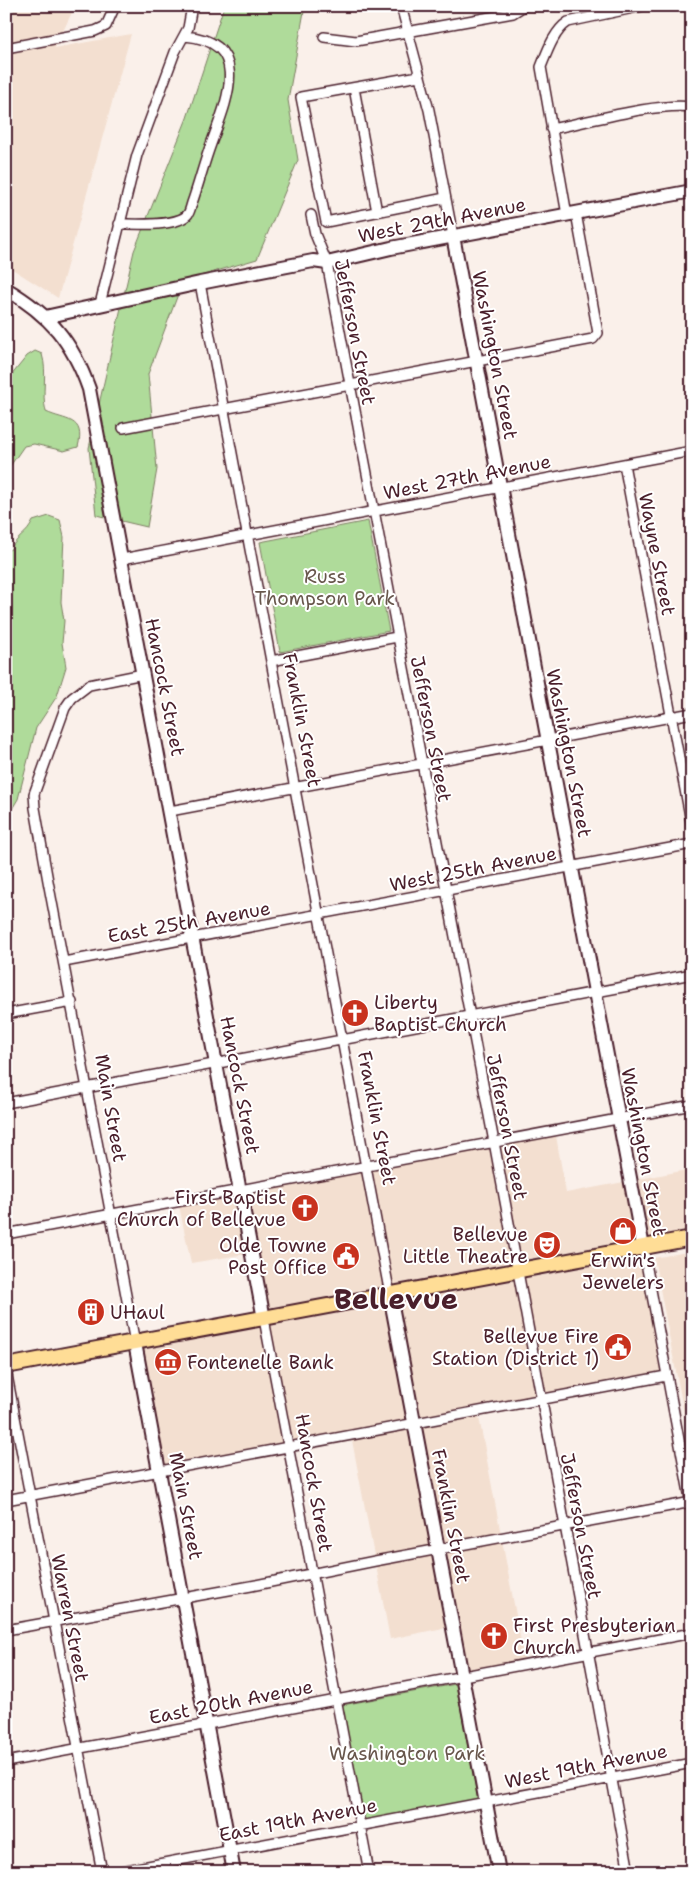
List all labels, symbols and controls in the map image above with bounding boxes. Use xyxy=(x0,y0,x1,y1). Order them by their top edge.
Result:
street label: West 29th Avenue xyxy=(356,191,528,249)
street label: Jefferson Street xyxy=(329,257,381,407)
street label: Washington Street xyxy=(466,269,524,441)
street label: West 27th Avenue xyxy=(381,448,553,506)
street label: Wayne Street xyxy=(633,491,681,617)
park label: Russ Thompson Park xyxy=(255,564,395,611)
street label: Hancock Street xyxy=(139,616,191,758)
street label: Franklin Street xyxy=(277,651,327,789)
street label: Jefferson Street xyxy=(405,654,457,804)
street label: Washington Street xyxy=(540,667,598,839)
street label: West 25th Avenue xyxy=(387,841,559,897)
street label: East 25th Avenue xyxy=(106,895,272,949)
place label: Liberty Baptist Church xyxy=(374,990,507,1037)
church icon: Liberty Baptist Church xyxy=(340,998,370,1028)
street label: Hancock Street xyxy=(214,1014,266,1156)
street label: Franklin Street xyxy=(352,1049,402,1187)
street label: Main Street xyxy=(89,1052,133,1164)
street label: Jefferson Street xyxy=(481,1052,533,1202)
street label: Washington Street xyxy=(615,1066,673,1238)
place label: First Baptist Church of Bellevue xyxy=(117,1185,286,1232)
church icon: First Baptist Church of Bellevue xyxy=(290,1193,320,1223)
shop icon: Erwin's Jewelers xyxy=(608,1216,638,1246)
place label: Bellevue Little Theatre xyxy=(403,1222,528,1269)
theatre icon: Bellevue Little Theatre xyxy=(532,1230,562,1260)
place label: Olde Towne Post Office xyxy=(219,1233,327,1280)
public building icon: Olde Towne Post Office xyxy=(331,1241,361,1271)
place label: Erwin's Jewelers xyxy=(582,1248,664,1295)
district label: Bellevue xyxy=(334,1279,458,1318)
building icon: UHaul xyxy=(76,1297,106,1327)
place label: UHaul xyxy=(110,1300,165,1325)
place label: Bellevue Fire Station (District 1) xyxy=(432,1324,599,1371)
public building icon: Bellevue Fire Station (District 1) xyxy=(603,1332,633,1362)
museum icon: Fontenelle Bank xyxy=(153,1347,183,1377)
place label: Fontenelle Bank xyxy=(187,1350,334,1375)
street label: Hancock Street xyxy=(290,1412,338,1554)
street label: Franklin Street xyxy=(426,1447,476,1585)
street label: Main Street xyxy=(163,1450,209,1562)
street label: Jefferson Street xyxy=(555,1451,607,1601)
street label: Warren Street xyxy=(45,1552,95,1684)
place label: First Presbyterian Church xyxy=(513,1613,676,1660)
church icon: First Presbyterian Church xyxy=(479,1621,509,1651)
street label: East 20th Avenue xyxy=(147,1674,315,1730)
street label: West 19th Avenue xyxy=(502,1738,670,1794)
park label: Washington Park xyxy=(329,1741,485,1766)
street label: East 19th Avenue xyxy=(217,1792,379,1848)

